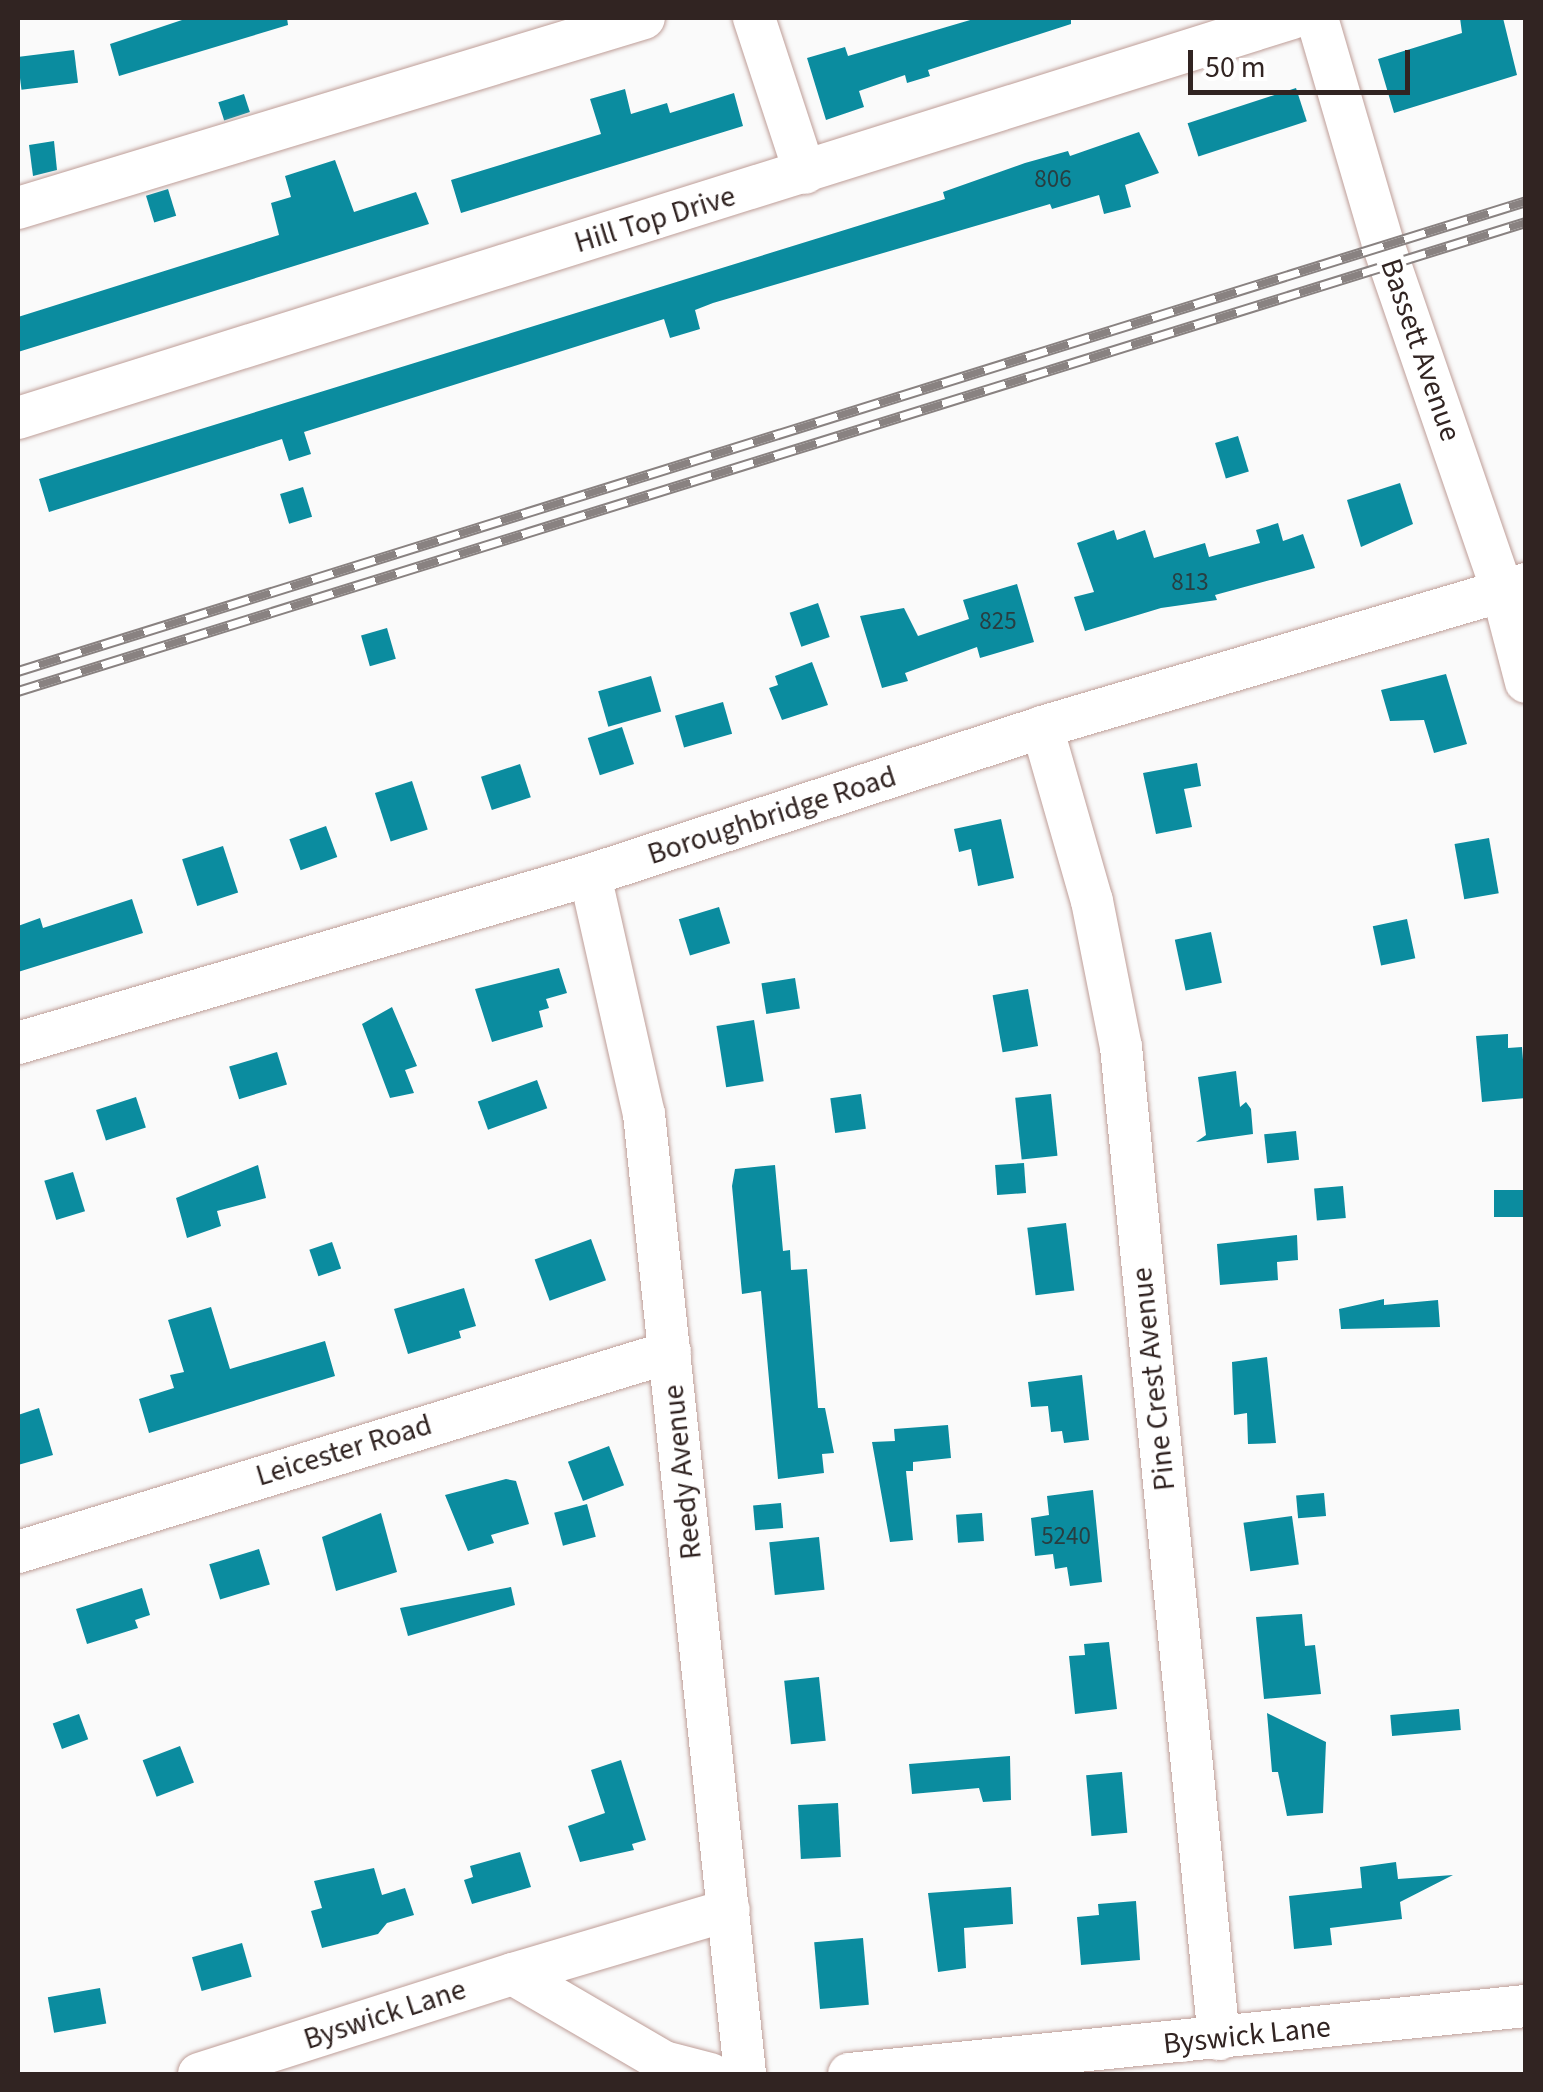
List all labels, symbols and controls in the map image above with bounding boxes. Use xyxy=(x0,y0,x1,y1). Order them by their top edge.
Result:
scale bar xyxy=(1193,30,1416,92)
text: 50 m xyxy=(1205,46,1266,89)
house number: 806 xyxy=(1034,164,1072,194)
street label: Hill Top Drive xyxy=(570,178,740,262)
street label: Bassett Avenue xyxy=(1372,254,1468,446)
house number: 813 xyxy=(1171,567,1209,597)
house number: 825 xyxy=(979,606,1017,636)
street label: Boroughbridge Road xyxy=(643,759,901,873)
street label: Pine Crest Avenue xyxy=(1124,1266,1184,1492)
street label: Reedy Avenue xyxy=(656,1383,710,1561)
street label: Leicester Road xyxy=(252,1407,436,1495)
house number: 5240 xyxy=(1041,1521,1091,1551)
street label: Byswick Lane xyxy=(299,1972,471,2058)
street label: Byswick Lane xyxy=(1161,2009,1333,2063)

